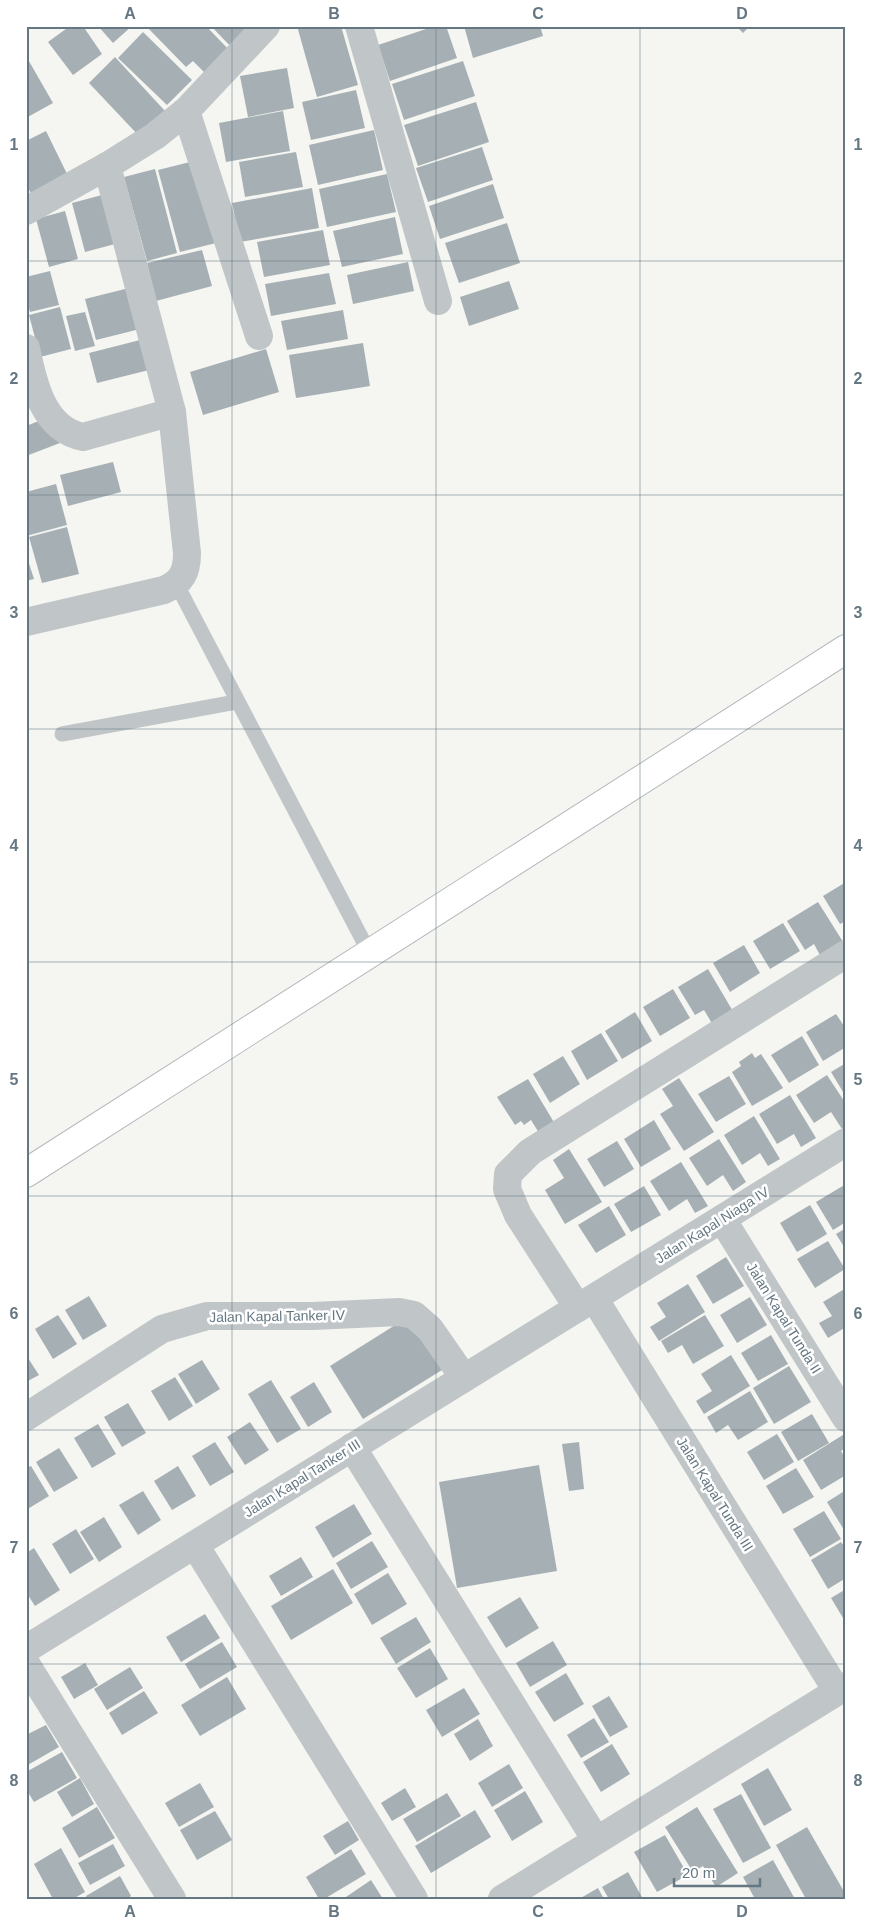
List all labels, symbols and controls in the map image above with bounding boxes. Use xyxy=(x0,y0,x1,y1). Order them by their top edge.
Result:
text: A xyxy=(124,5,136,22)
text: B xyxy=(328,5,340,22)
text: C xyxy=(532,5,544,22)
text: D xyxy=(736,5,748,22)
text: 1 xyxy=(10,136,19,153)
text: 1 xyxy=(854,136,863,153)
text: 2 xyxy=(10,370,19,387)
text: 2 xyxy=(854,370,863,387)
text: 3 xyxy=(10,604,19,621)
text: 3 xyxy=(854,604,863,621)
text: 4 xyxy=(10,837,19,854)
text: 4 xyxy=(854,837,863,854)
text: 5 xyxy=(10,1071,19,1088)
text: 5 xyxy=(854,1071,863,1088)
street label: Jalan Kapal Niaga IV xyxy=(652,1183,772,1266)
street label: Jalan Kapal Tunda II xyxy=(743,1260,825,1376)
text: 6 xyxy=(10,1305,19,1322)
text: 6 xyxy=(854,1305,863,1322)
street label: Jalan Kapal Tanker IV xyxy=(209,1307,346,1325)
street label: Jalan Kapal Tunda III xyxy=(673,1434,757,1554)
street label: Jalan Kapal Tanker III xyxy=(241,1436,363,1520)
text: 7 xyxy=(10,1539,19,1556)
text: 7 xyxy=(854,1539,863,1556)
text: 8 xyxy=(10,1772,19,1789)
text: 8 xyxy=(854,1772,863,1789)
scale bar xyxy=(674,1855,761,1887)
text: 20 m xyxy=(682,1864,715,1881)
text: A xyxy=(124,1903,136,1920)
text: B xyxy=(328,1903,340,1920)
text: C xyxy=(532,1903,544,1920)
text: D xyxy=(736,1903,748,1920)

